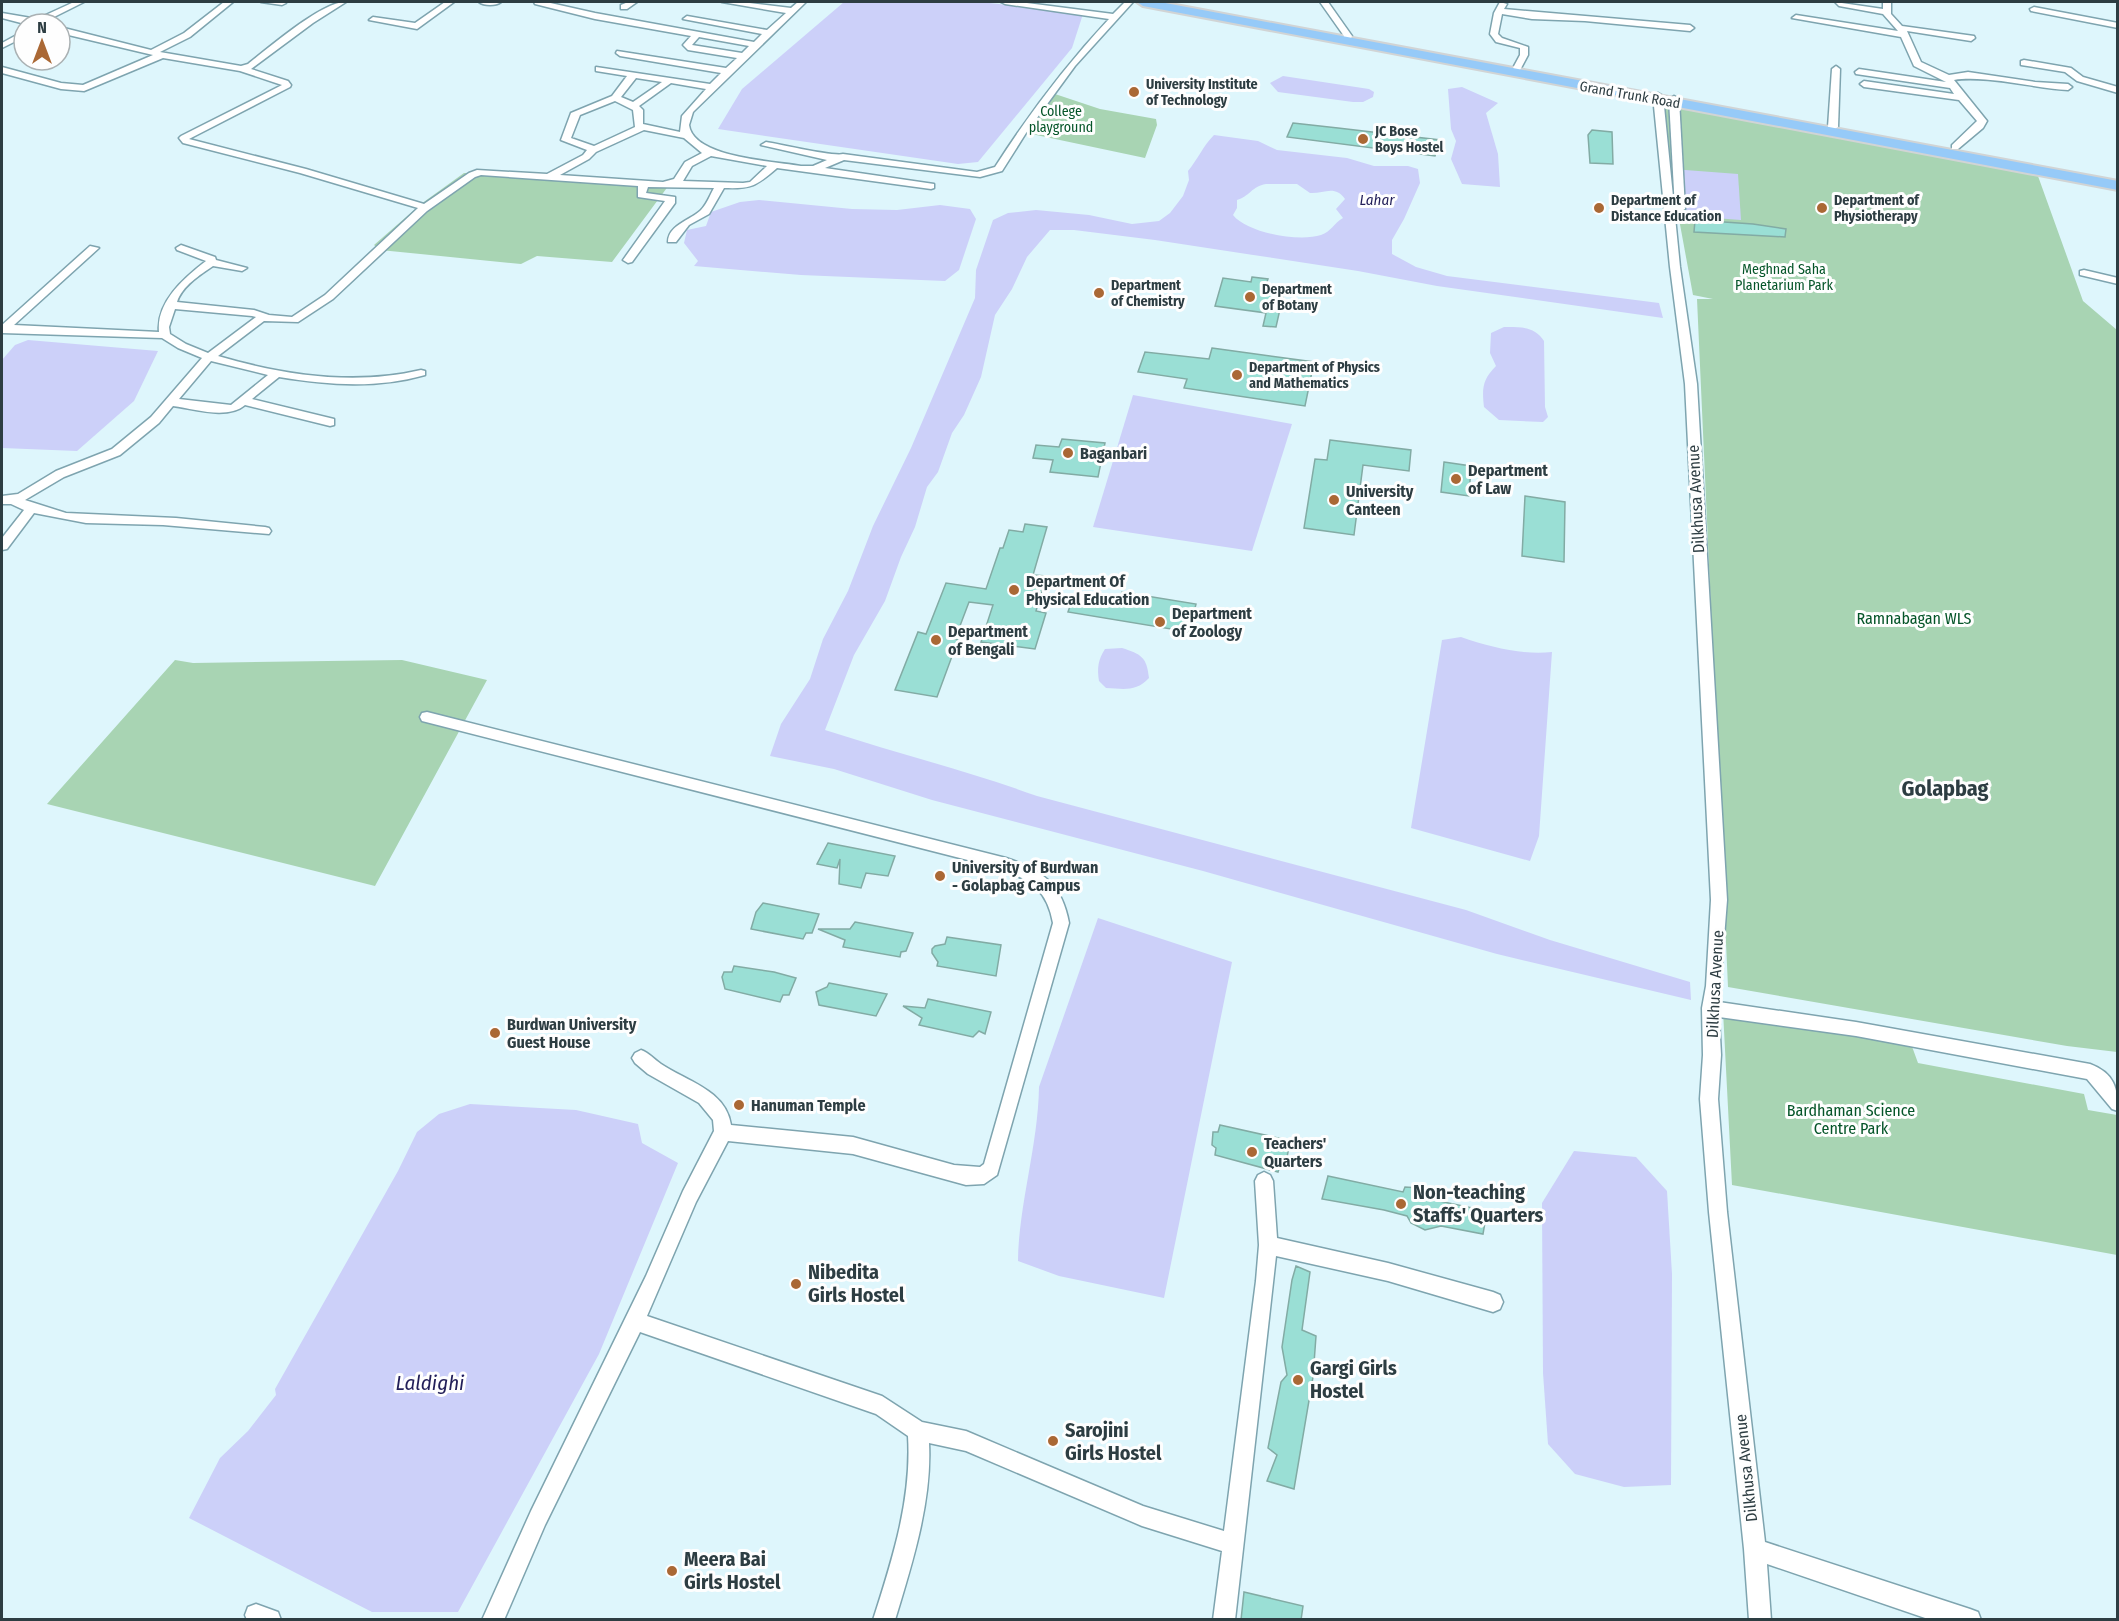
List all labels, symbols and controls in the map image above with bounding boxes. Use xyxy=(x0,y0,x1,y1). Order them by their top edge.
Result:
north arrow xyxy=(12,12,72,72)
text: N xyxy=(37,18,47,37)
place label: University Institute of Technology xyxy=(1146,76,1258,109)
street label: Grand Trunk Road xyxy=(1578,78,1682,112)
marker: University Institute of Technology xyxy=(1127,85,1141,99)
park label: College playground xyxy=(1029,103,1093,136)
place label: JC Bose Boys Hostel xyxy=(1374,123,1444,156)
marker: JC Bose Boys Hostel xyxy=(1356,132,1370,146)
water label: Lahar xyxy=(1360,191,1395,209)
place label: Department of Distance Education xyxy=(1611,192,1722,225)
place label: Department of Physiotherapy xyxy=(1834,192,1920,225)
marker: Department of Distance Education xyxy=(1592,201,1606,215)
marker: Department of Physiotherapy xyxy=(1815,201,1829,215)
park label: Meghnad Saha Planetarium Park xyxy=(1735,261,1833,294)
place label: Department of Chemistry xyxy=(1111,277,1185,310)
place label: Department of Botany xyxy=(1262,281,1333,314)
marker: Department of Chemistry xyxy=(1092,286,1106,300)
marker: Department of Botany xyxy=(1243,290,1257,304)
place label: Department of Physics and Mathematics xyxy=(1249,359,1380,392)
marker: Department of Physics and Mathematics xyxy=(1230,368,1244,382)
place label: Baganbari xyxy=(1080,444,1147,463)
street label: Dilkhusa Avenue xyxy=(1684,444,1708,554)
marker: Baganbari xyxy=(1061,446,1075,460)
place label: Department of Law xyxy=(1468,461,1548,498)
marker: Department of Law xyxy=(1449,472,1463,486)
place label: University Canteen xyxy=(1346,482,1414,519)
marker: University Canteen xyxy=(1327,493,1341,507)
place label: Department Of Physical Education xyxy=(1026,572,1149,609)
marker: Department Of Physical Education xyxy=(1007,583,1021,597)
place label: Department of Zoology xyxy=(1172,604,1252,641)
park label: Ramnabagan WLS xyxy=(1856,609,1972,628)
marker: Department of Zoology xyxy=(1153,615,1167,629)
place label: Department of Bengali xyxy=(948,622,1028,659)
marker: Department of Bengali xyxy=(929,633,943,647)
district label: Golapbag xyxy=(1902,775,1989,802)
place label: University of Burdwan - Golapbag Campus xyxy=(952,858,1098,895)
marker: University of Burdwan - Golapbag Campus xyxy=(933,869,947,883)
street label: Dilkhusa Avenue xyxy=(1703,929,1727,1039)
place label: Burdwan University Guest House xyxy=(507,1015,637,1052)
marker: Burdwan University Guest House xyxy=(488,1026,502,1040)
place label: Hanuman Temple xyxy=(751,1096,866,1115)
marker: Hanuman Temple xyxy=(732,1098,746,1112)
park label: Bardhaman Science Centre Park xyxy=(1787,1101,1915,1138)
place label: Teachers' Quarters xyxy=(1264,1134,1326,1171)
marker: Teachers' Quarters xyxy=(1245,1145,1259,1159)
place label: Non-teaching Staffs' Quarters xyxy=(1413,1180,1544,1227)
marker: Non-teaching Staffs' Quarters xyxy=(1394,1197,1408,1211)
place label: Nibedita Girls Hostel xyxy=(808,1260,905,1307)
marker: Nibedita Girls Hostel xyxy=(789,1277,803,1291)
place label: Gargi Girls Hostel xyxy=(1310,1356,1397,1403)
water label: Laldighi xyxy=(396,1370,465,1396)
marker: Gargi Girls Hostel xyxy=(1291,1373,1305,1387)
street label: Dilkhusa Avenue xyxy=(1731,1413,1761,1523)
place label: Sarojini Girls Hostel xyxy=(1065,1418,1162,1465)
marker: Sarojini Girls Hostel xyxy=(1046,1434,1060,1448)
place label: Meera Bai Girls Hostel xyxy=(684,1547,781,1594)
marker: Meera Bai Girls Hostel xyxy=(665,1564,679,1578)

